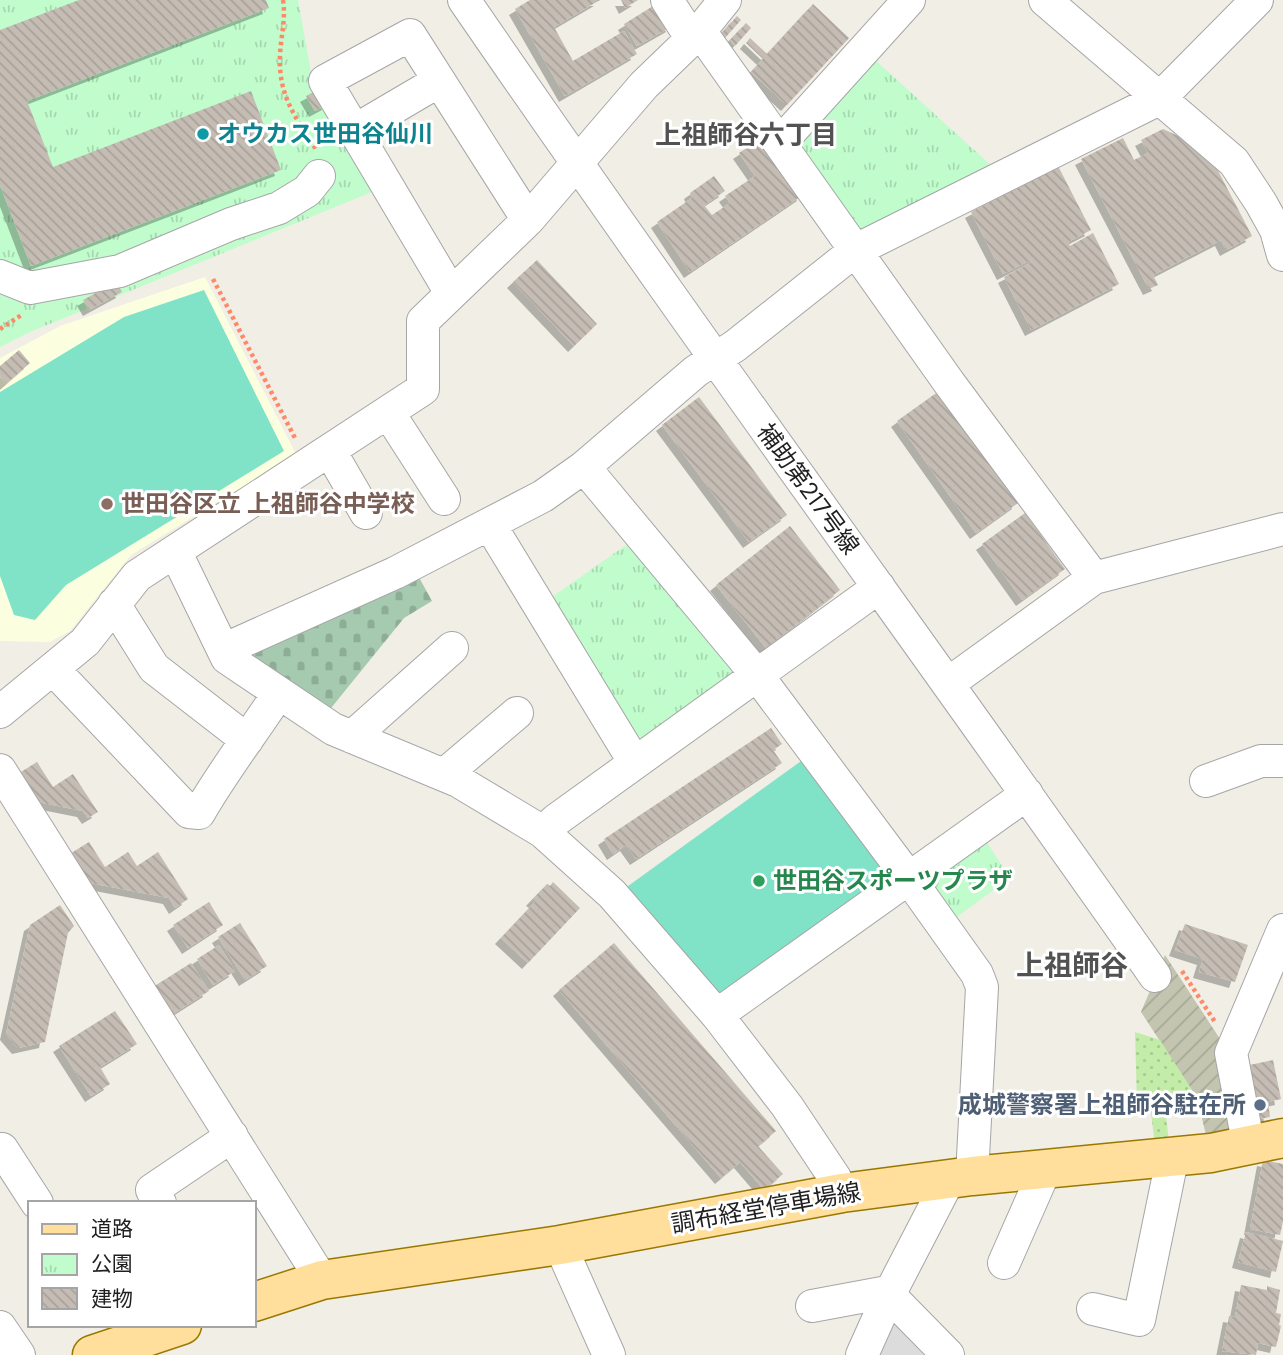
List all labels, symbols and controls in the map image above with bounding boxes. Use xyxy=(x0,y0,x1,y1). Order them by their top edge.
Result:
place label: オウカス世田谷仙川 xyxy=(217,118,433,149)
district label: 上祖師谷六丁目 xyxy=(655,118,837,152)
marker: オウカス世田谷仙川 xyxy=(195,126,211,142)
street label: 補助第217号線 xyxy=(751,417,866,560)
place label: 世田谷区立 上祖師谷中学校 xyxy=(121,488,415,519)
marker: 世田谷区立 上祖師谷中学校 xyxy=(99,496,115,512)
place label: 世田谷スポーツプラザ xyxy=(773,865,1013,896)
marker: 世田谷スポーツプラザ xyxy=(751,873,767,889)
district label: 上祖師谷 xyxy=(1016,947,1128,984)
place label: 成城警察署上祖師谷駐在所 xyxy=(958,1089,1246,1120)
marker: 成城警察署上祖師谷駐在所 xyxy=(1252,1097,1268,1113)
street label: 調布経堂停車場線 xyxy=(669,1176,863,1239)
legend xyxy=(28,1201,256,1327)
text: 道路 xyxy=(91,1215,133,1243)
text: 公園 xyxy=(91,1250,133,1278)
text: 建物 xyxy=(91,1285,133,1313)

